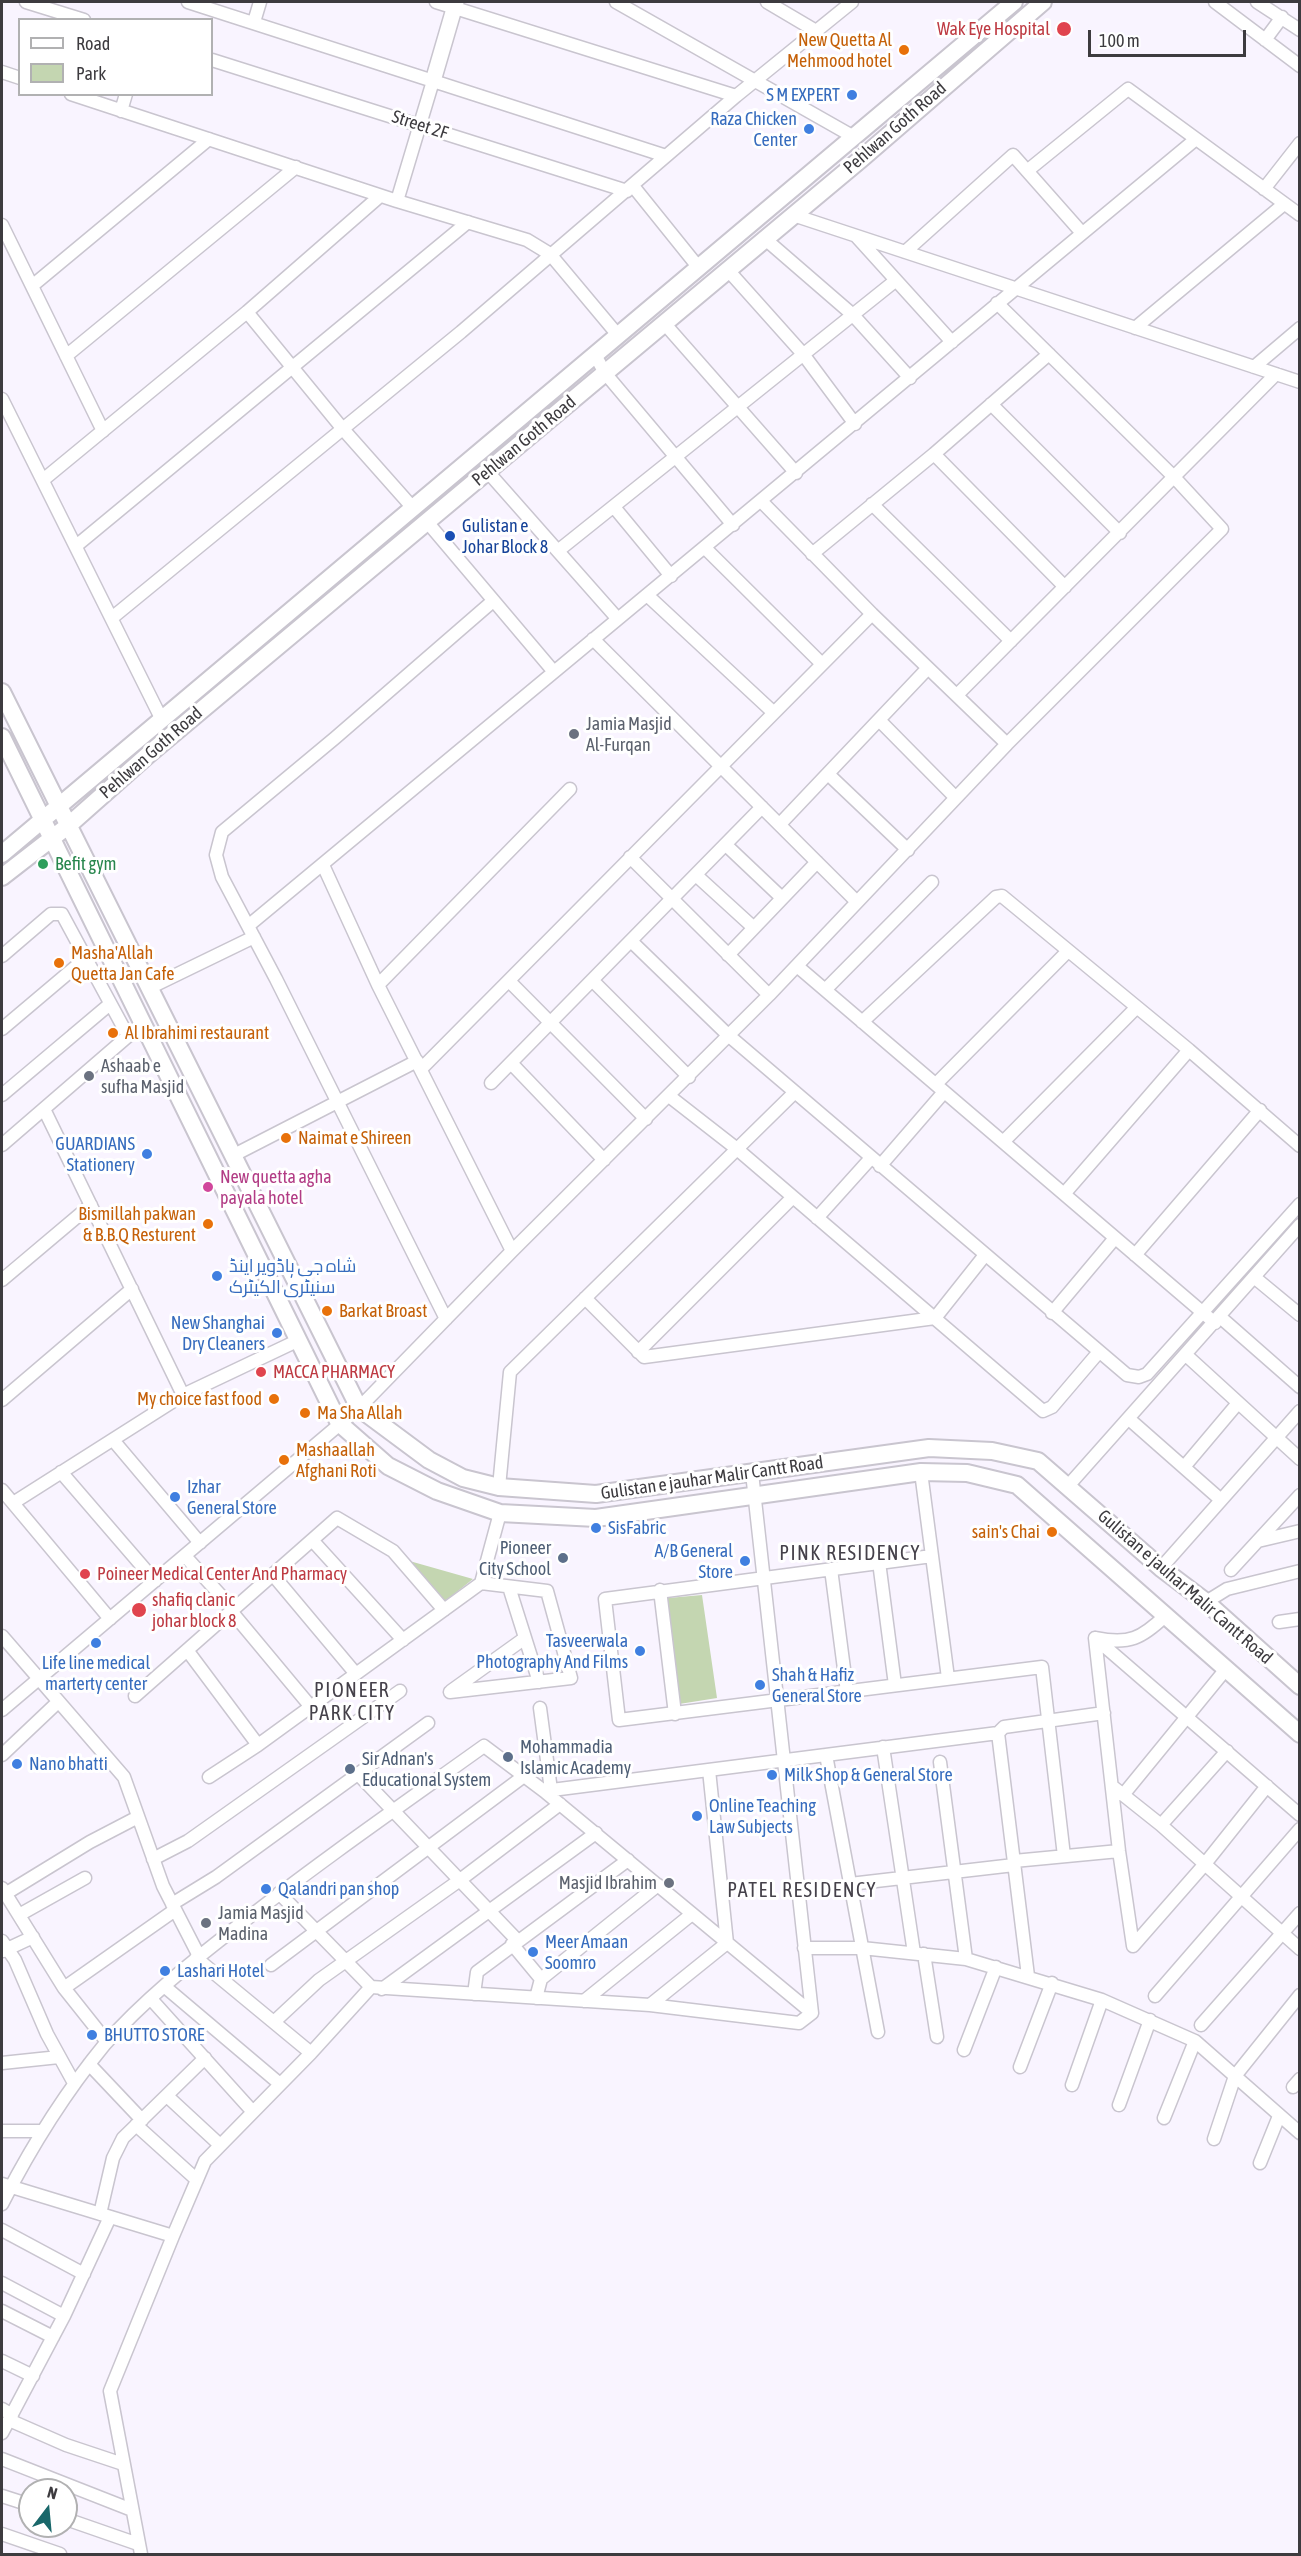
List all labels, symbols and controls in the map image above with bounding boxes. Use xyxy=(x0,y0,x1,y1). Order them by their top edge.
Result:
legend xyxy=(18,18,213,96)
place label: Wak Eye Hospital xyxy=(937,18,1050,40)
scale bar xyxy=(1091,18,1248,56)
marker: Wak Eye Hospital xyxy=(1055,20,1073,38)
place label: New Quetta Al Mehmood hotel xyxy=(787,29,892,72)
text: 100 m xyxy=(1099,30,1140,51)
text: Road xyxy=(76,33,110,54)
marker: New Quetta Al Mehmood hotel xyxy=(897,43,911,57)
text: Park xyxy=(76,63,106,84)
street label: Pehlwan Goth Road xyxy=(839,78,951,178)
place label: S M EXPERT xyxy=(766,84,840,106)
marker: S M EXPERT xyxy=(845,88,859,102)
street label: Street 2F xyxy=(389,106,451,144)
place label: Raza Chicken Center xyxy=(710,108,797,150)
marker: Raza Chicken Center xyxy=(802,122,816,136)
street label: Pehlwan Goth Road xyxy=(468,391,580,491)
place label: Gulistan e Johar Block 8 xyxy=(462,515,548,558)
marker: Gulistan e Johar Block 8 xyxy=(443,529,457,543)
street label: Pehlwan Goth Road xyxy=(95,703,207,803)
place label: Jamia Masjid Al-Furqan xyxy=(586,713,672,756)
marker: Jamia Masjid Al-Furqan xyxy=(567,727,581,741)
place label: Befit gym xyxy=(55,853,117,875)
marker: Befit gym xyxy=(36,857,50,871)
place label: Masha'Allah Quetta Jan Cafe xyxy=(71,942,175,984)
marker: Masha'Allah Quetta Jan Cafe xyxy=(52,956,66,970)
place label: Al Ibrahimi restaurant xyxy=(125,1022,269,1044)
marker: Al Ibrahimi restaurant xyxy=(106,1026,120,1040)
place label: Ashaab e sufha Masjid xyxy=(101,1055,184,1098)
marker: Ashaab e sufha Masjid xyxy=(82,1069,96,1083)
place label: Naimat e Shireen xyxy=(298,1127,411,1149)
marker: Naimat e Shireen xyxy=(279,1131,293,1145)
place label: GUARDIANS Stationery xyxy=(55,1133,135,1176)
marker: GUARDIANS Stationery xyxy=(140,1147,154,1161)
place label: New quetta agha payala hotel xyxy=(220,1166,332,1208)
marker: New quetta agha payala hotel xyxy=(201,1180,215,1194)
place label: Bismillah pakwan & B.B.Q Resturent xyxy=(78,1203,196,1246)
marker: Bismillah pakwan & B.B.Q Resturent xyxy=(201,1217,215,1231)
place label: شاہ جی ہاڈویر اینڈ سنیٹری الکیٹرک xyxy=(229,1255,356,1298)
marker: شاہ جی ہاڈویر اینڈ سنیٹری الکیٹرک xyxy=(210,1269,224,1283)
place label: Barkat Broast xyxy=(339,1300,427,1322)
marker: Barkat Broast xyxy=(320,1304,334,1318)
place label: New Shanghai Dry Cleaners xyxy=(171,1312,265,1354)
marker: New Shanghai Dry Cleaners xyxy=(270,1326,284,1340)
place label: MACCA PHARMACY xyxy=(273,1361,395,1383)
marker: MACCA PHARMACY xyxy=(254,1365,268,1379)
place label: My choice fast food xyxy=(137,1388,262,1410)
marker: My choice fast food xyxy=(267,1392,281,1406)
place label: Ma Sha Allah xyxy=(317,1402,402,1424)
marker: Ma Sha Allah xyxy=(298,1406,312,1420)
place label: Mashaallah Afghani Roti xyxy=(296,1439,377,1482)
street label: Gulistan e jauhar Malir Cantt Road xyxy=(599,1452,825,1504)
marker: Mashaallah Afghani Roti xyxy=(277,1453,291,1467)
place label: Izhar General Store xyxy=(187,1476,277,1518)
marker: Izhar General Store xyxy=(168,1490,182,1504)
street label: Gulistan e jauhar Malir Cantt Road xyxy=(1093,1505,1277,1669)
place label: SisFabric xyxy=(608,1517,666,1539)
marker: SisFabric xyxy=(589,1521,603,1535)
place label: sain's Chai xyxy=(972,1521,1040,1543)
marker: sain's Chai xyxy=(1045,1525,1059,1539)
place label: Pioneer City School xyxy=(479,1537,551,1580)
place label: A/B General Store xyxy=(654,1540,733,1582)
district label: PINK RESIDENCY xyxy=(779,1542,921,1566)
marker: Pioneer City School xyxy=(556,1551,570,1565)
marker: A/B General Store xyxy=(738,1554,752,1568)
place label: Poineer Medical Center And Pharmacy xyxy=(97,1563,347,1585)
marker: Poineer Medical Center And Pharmacy xyxy=(78,1567,92,1581)
place label: shafiq clanic johar block 8 xyxy=(152,1589,237,1632)
marker: shafiq clanic johar block 8 xyxy=(130,1601,148,1619)
place label: Tasveerwala Photography And Films xyxy=(476,1630,628,1672)
marker: Life line medical marterty center xyxy=(89,1636,103,1650)
marker: Tasveerwala Photography And Films xyxy=(633,1644,647,1658)
place label: Life line medical marterty center xyxy=(42,1652,150,1694)
place label: Shah & Hafiz General Store xyxy=(772,1664,862,1706)
marker: Shah & Hafiz General Store xyxy=(753,1678,767,1692)
district label: PIONEER PARK CITY xyxy=(309,1679,395,1726)
place label: Mohammadia Islamic Academy xyxy=(520,1736,631,1778)
place label: Sir Adnan's Educational System xyxy=(362,1748,491,1790)
marker: Mohammadia Islamic Academy xyxy=(501,1750,515,1764)
place label: Nano bhatti xyxy=(29,1753,108,1775)
marker: Nano bhatti xyxy=(10,1757,24,1771)
marker: Sir Adnan's Educational System xyxy=(343,1762,357,1776)
place label: Milk Shop & General Store xyxy=(784,1764,953,1786)
marker: Milk Shop & General Store xyxy=(765,1768,779,1782)
place label: Online Teaching Law Subjects xyxy=(709,1795,816,1838)
marker: Online Teaching Law Subjects xyxy=(690,1809,704,1823)
place label: Masjid Ibrahim xyxy=(559,1872,657,1894)
marker: Masjid Ibrahim xyxy=(662,1876,676,1890)
place label: Qalandri pan shop xyxy=(278,1878,399,1900)
district label: PATEL RESIDENCY xyxy=(727,1879,877,1903)
marker: Qalandri pan shop xyxy=(259,1882,273,1896)
place label: Jamia Masjid Madina xyxy=(218,1902,304,1944)
marker: Jamia Masjid Madina xyxy=(199,1916,213,1930)
place label: Meer Amaan Soomro xyxy=(545,1931,628,1974)
marker: Meer Amaan Soomro xyxy=(526,1945,540,1959)
place label: Lashari Hotel xyxy=(177,1960,265,1982)
marker: Lashari Hotel xyxy=(158,1964,172,1978)
place label: BHUTTO STORE xyxy=(104,2024,204,2046)
marker: BHUTTO STORE xyxy=(85,2028,99,2042)
north arrow xyxy=(18,2478,78,2538)
text: N xyxy=(45,2483,59,2503)

